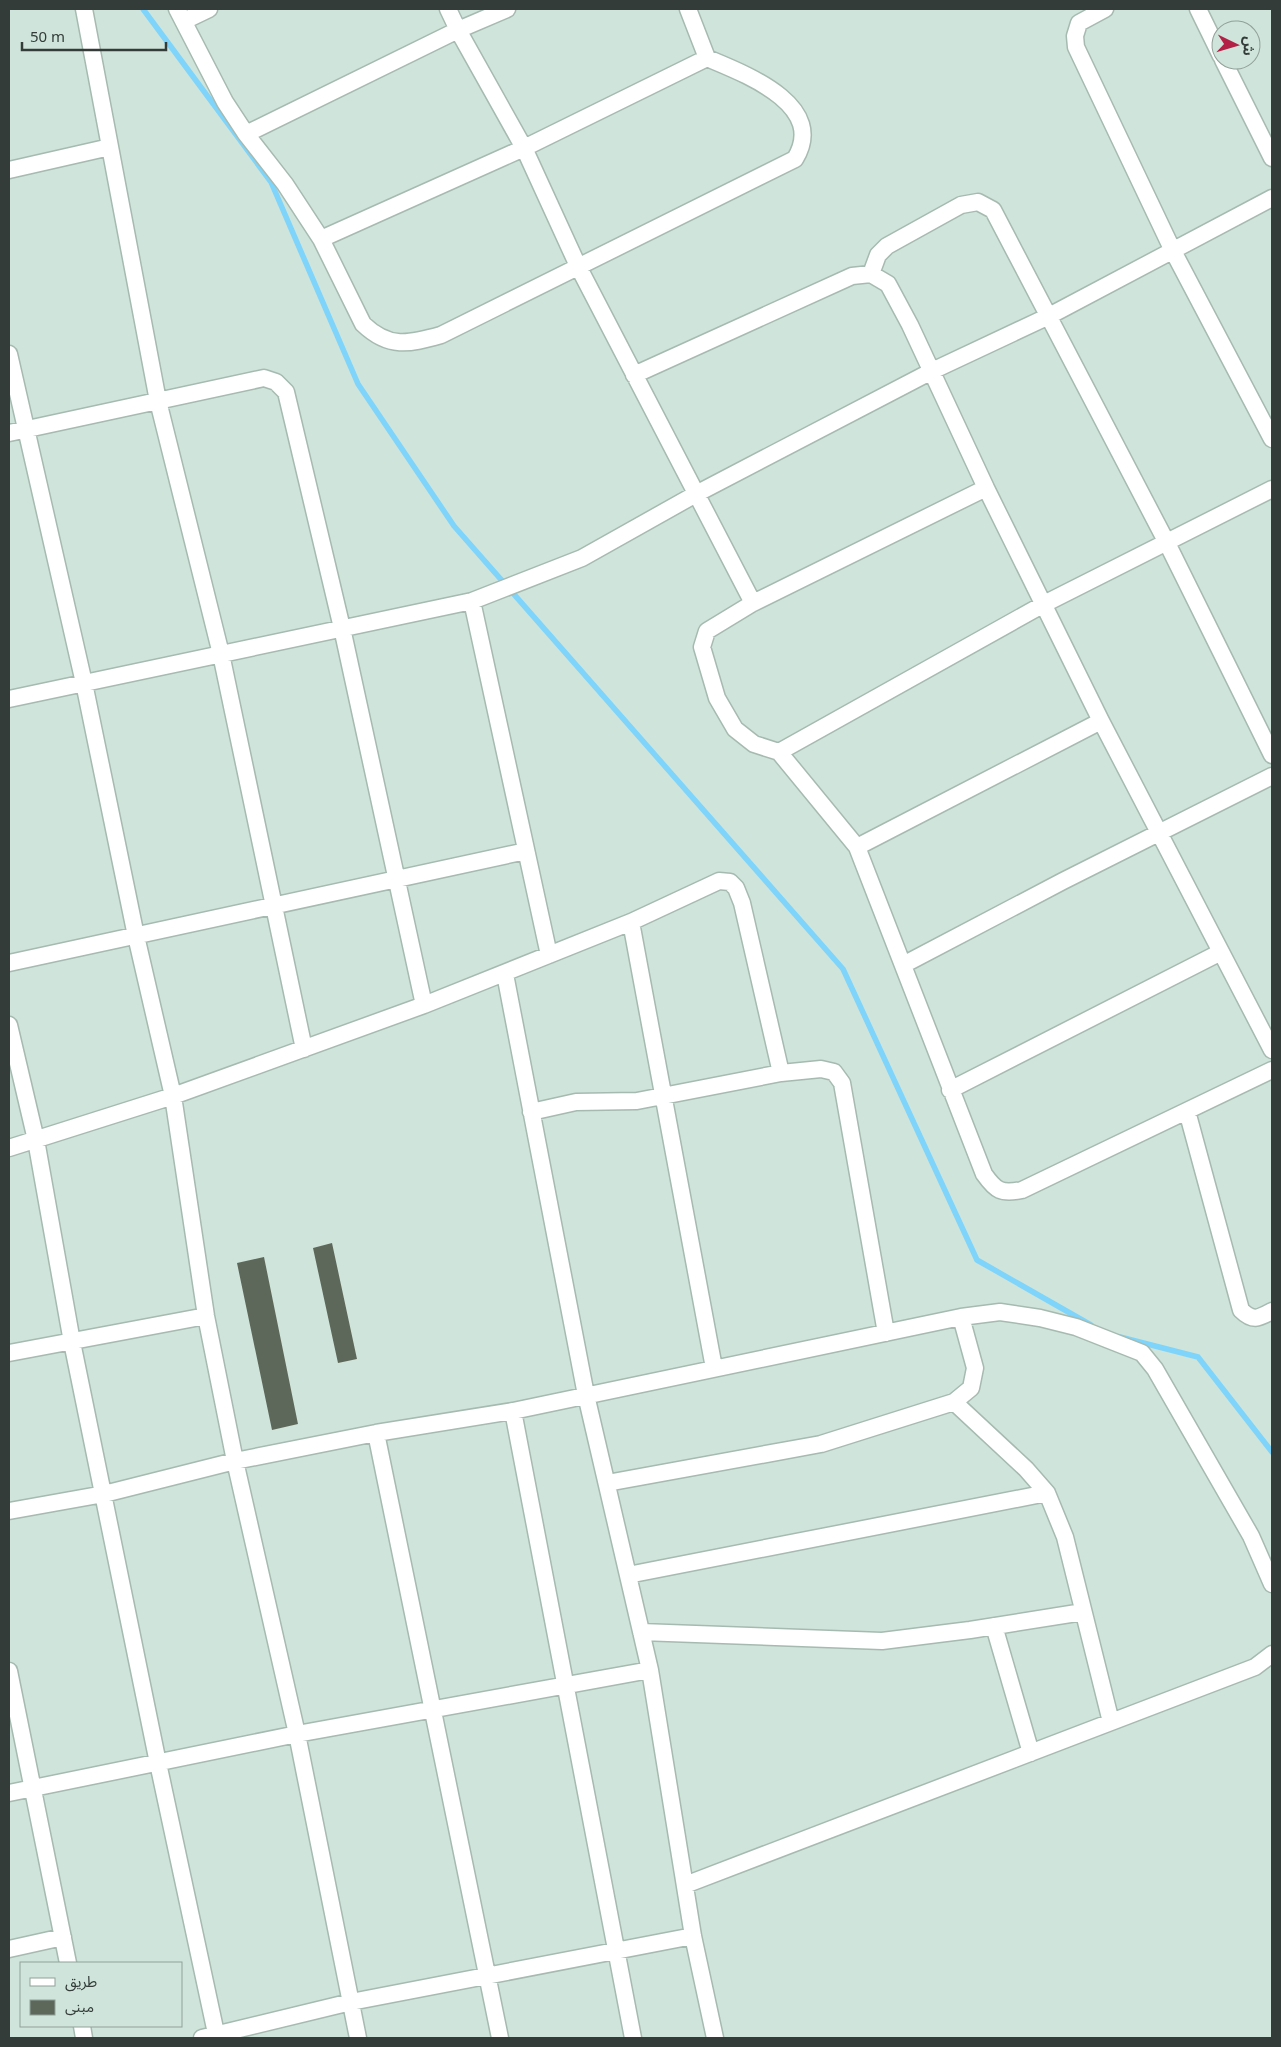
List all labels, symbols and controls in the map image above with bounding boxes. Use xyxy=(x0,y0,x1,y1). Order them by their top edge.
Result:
scale bar xyxy=(22,20,166,52)
north arrow xyxy=(1211,20,1261,70)
text: 50 m xyxy=(30,26,65,46)
text: ش xyxy=(1239,36,1260,57)
legend xyxy=(20,1962,182,2027)
text: طريق xyxy=(65,1971,97,1992)
text: مبنى xyxy=(65,1996,94,2016)

